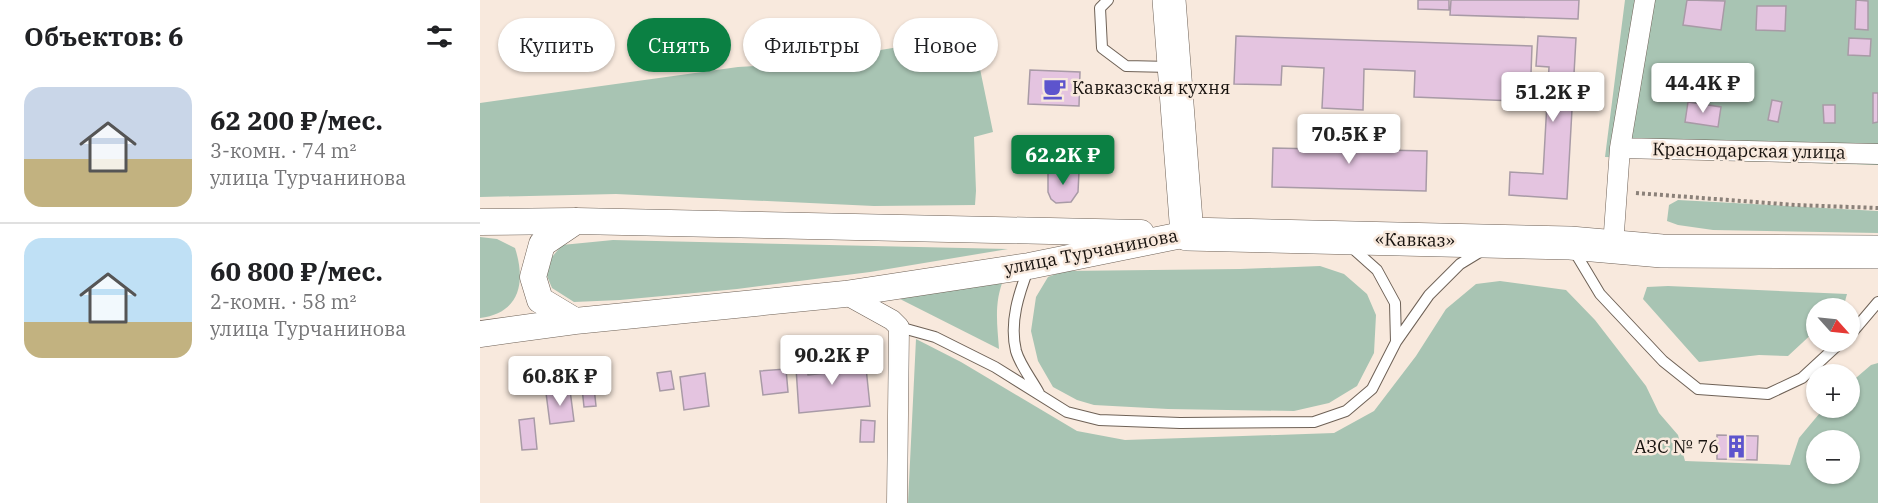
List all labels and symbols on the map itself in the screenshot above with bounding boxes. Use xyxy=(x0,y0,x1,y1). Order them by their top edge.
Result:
pin: 44.4K ₽ xyxy=(1648,63,1758,114)
pin: 51.2K ₽ xyxy=(1498,72,1608,123)
cafe icon: Кавказская кухня xyxy=(1041,75,1067,101)
place label: Кавказская кухня xyxy=(1072,76,1230,99)
pin: 70.5K ₽ xyxy=(1294,114,1404,165)
pin: 62.2K ₽ xyxy=(1008,135,1118,186)
street label: Краснодарская улица xyxy=(1652,137,1846,164)
street label: улица Турчанинова xyxy=(1002,223,1180,280)
street label: «Кавказ» xyxy=(1375,227,1455,252)
north arrow xyxy=(1806,298,1860,352)
pin: 90.2K ₽ xyxy=(777,335,887,386)
pin: 60.8K ₽ xyxy=(505,356,615,407)
building icon: АЗС № 76 xyxy=(1724,434,1750,460)
place label: АЗС № 76 xyxy=(1634,435,1719,458)

